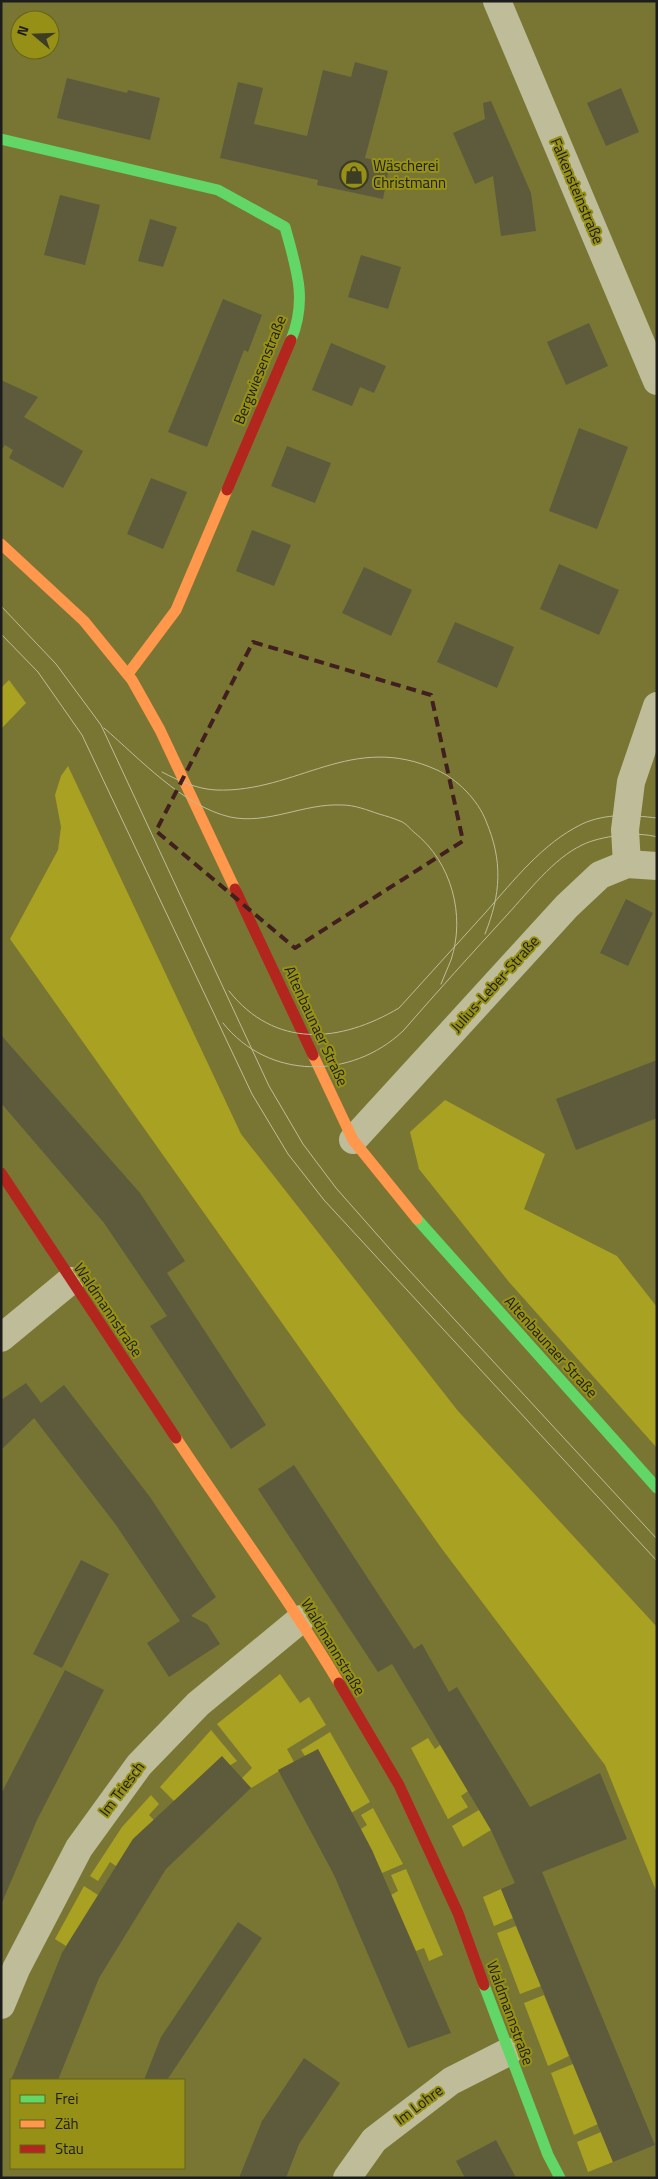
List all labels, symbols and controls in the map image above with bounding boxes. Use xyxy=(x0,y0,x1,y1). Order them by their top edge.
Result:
north arrow xyxy=(10,10,60,60)
text: N xyxy=(11,23,34,39)
street label: Falkensteinstraße xyxy=(545,134,610,247)
place label: Wäscherei Christmann xyxy=(373,154,446,194)
shop icon: Wäscherei Christmann xyxy=(339,160,369,190)
street label: Bergwiesenstraße xyxy=(227,312,292,428)
street label: Julius-Leber-Straße xyxy=(445,930,544,1037)
street label: Altenbaunaer Straße xyxy=(278,962,354,1090)
street label: Waldmannstraße xyxy=(68,1258,149,1361)
street label: Altenbaunaer Straße xyxy=(499,1290,604,1403)
street label: Waldmannstraße xyxy=(295,1594,371,1700)
street label: Im Triesch xyxy=(93,1756,150,1821)
street label: Waldmannstraße xyxy=(481,1958,540,2068)
legend xyxy=(10,2079,185,2169)
street label: Im Lohre xyxy=(390,2079,448,2130)
text: Frei xyxy=(55,2087,78,2110)
text: Zäh xyxy=(55,2112,79,2135)
text: Stau xyxy=(55,2137,84,2160)

